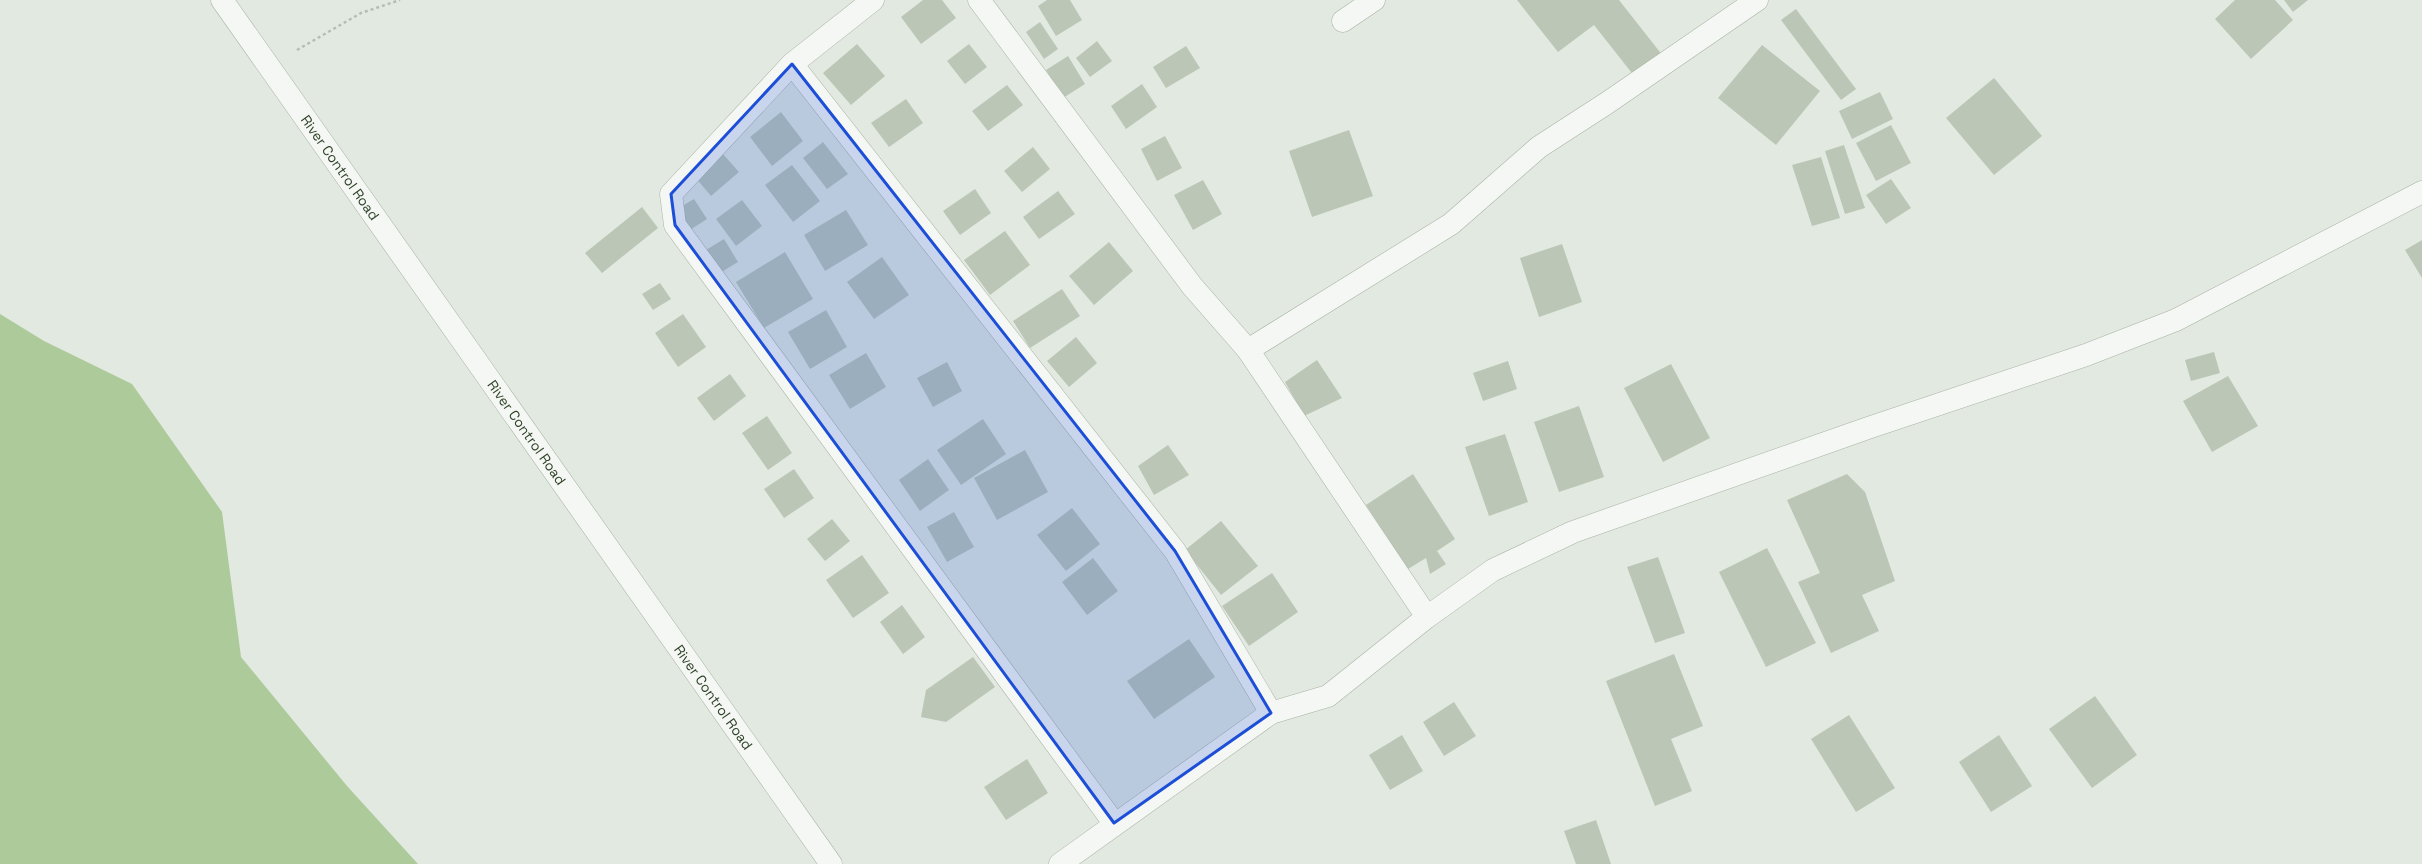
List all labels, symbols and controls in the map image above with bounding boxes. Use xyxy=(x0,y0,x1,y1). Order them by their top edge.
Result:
street label: River Control Road xyxy=(297,112,383,224)
street label: River Control Road xyxy=(484,376,570,488)
street label: River Control Road xyxy=(670,641,757,753)

